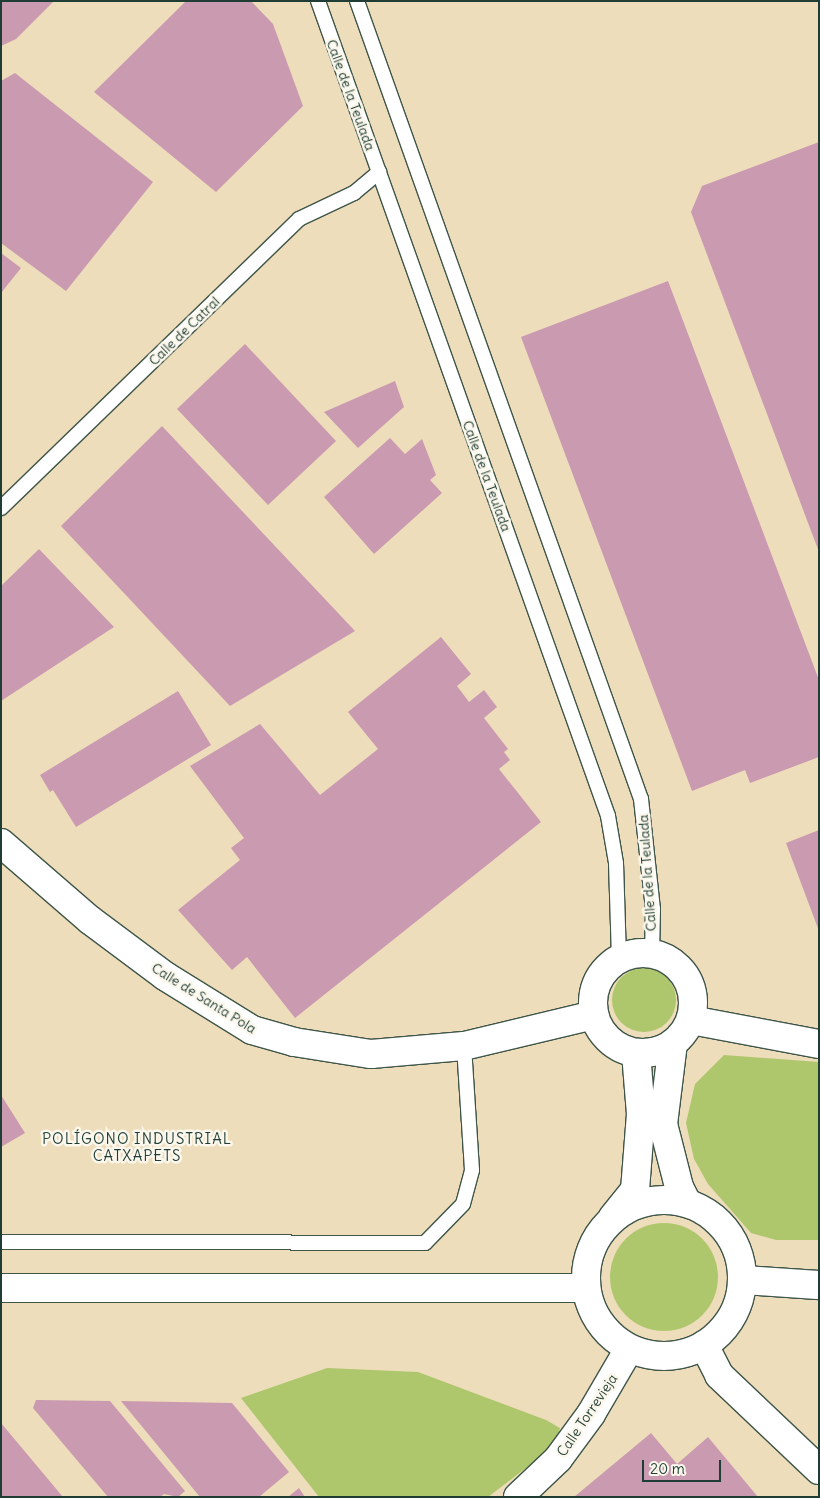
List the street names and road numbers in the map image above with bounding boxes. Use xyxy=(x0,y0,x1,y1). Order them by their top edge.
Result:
street label: Calle de la Teulada xyxy=(323,37,379,153)
street label: Calle de Catral xyxy=(145,293,223,369)
street label: Calle de la Teulada xyxy=(459,418,515,534)
street label: Calle de la Teulada xyxy=(635,814,659,932)
street label: Calle de Santa Pola xyxy=(149,959,259,1037)
street label: Calle Torrevieja xyxy=(553,1371,621,1459)

